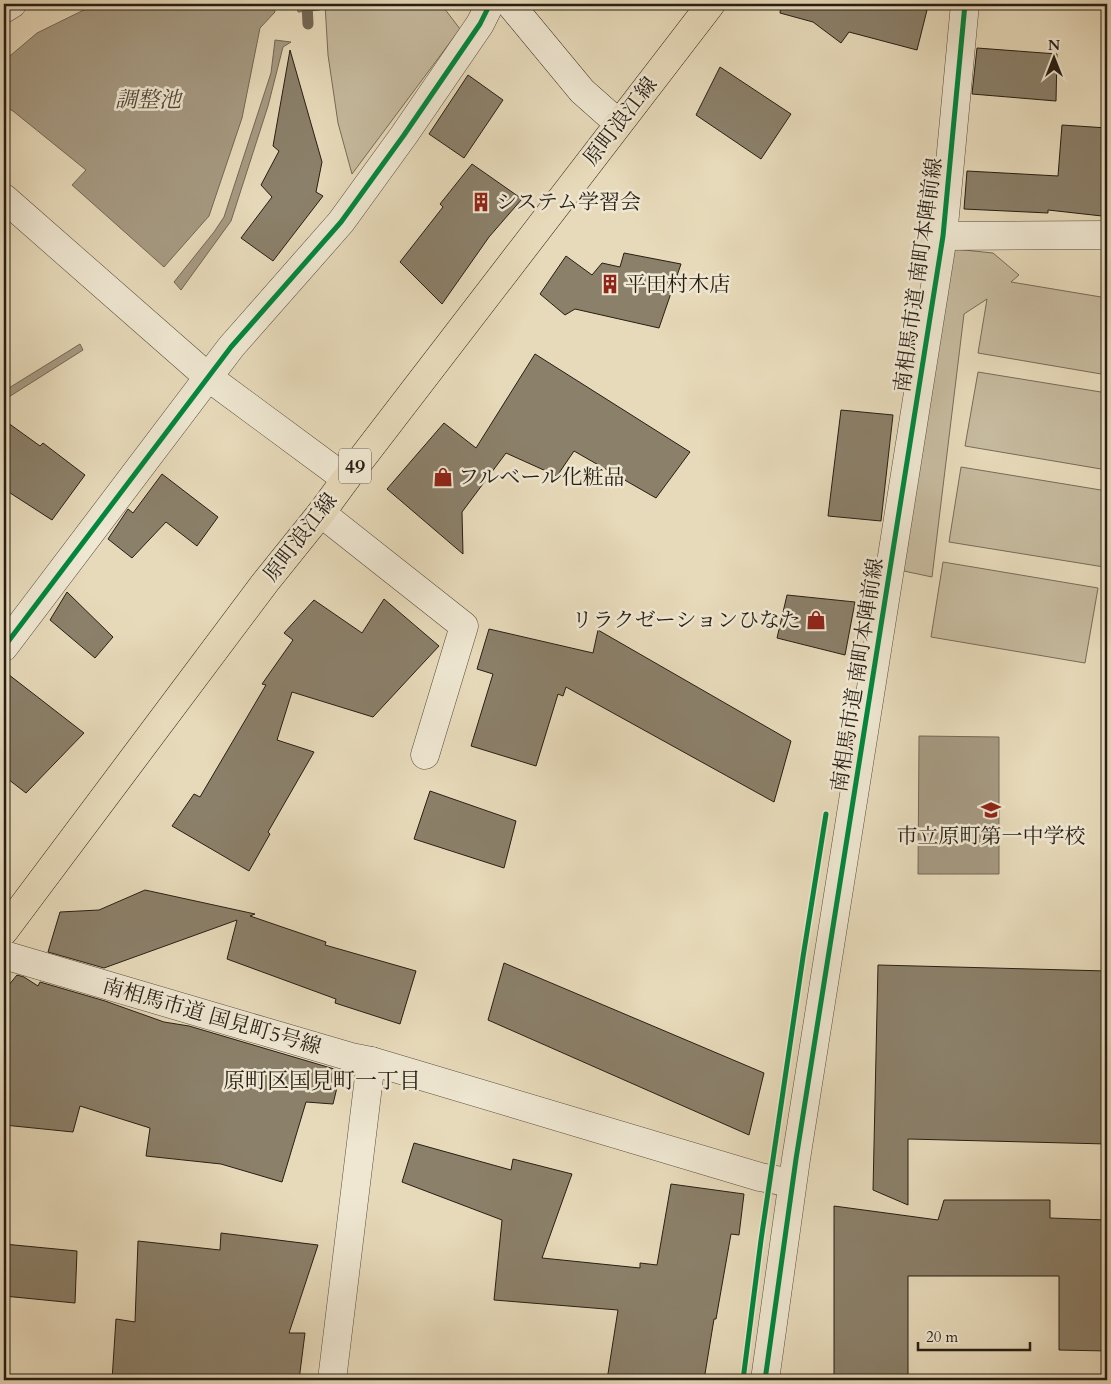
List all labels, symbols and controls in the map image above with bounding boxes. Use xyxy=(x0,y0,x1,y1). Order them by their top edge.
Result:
north arrow xyxy=(1028,32,1078,82)
text: N xyxy=(1048,36,1060,55)
street label: 原町浪江線 xyxy=(577,71,664,172)
water label: 調整池 xyxy=(115,85,184,115)
street label: 南相馬市道 南町本陣前線 xyxy=(888,156,949,394)
place label: システム学習会 xyxy=(496,188,641,217)
building icon: システム学習会 xyxy=(470,191,492,213)
place label: 平田村木店 xyxy=(625,270,730,299)
building icon: 平田村木店 xyxy=(599,273,621,295)
road number: 49 xyxy=(339,448,371,484)
place label: フルベール化粧品 xyxy=(458,463,625,492)
shop icon: フルベール化粧品 xyxy=(432,466,454,488)
street label: 原町浪江線 xyxy=(257,487,344,588)
street label: 南相馬市道 南町本陣前線 xyxy=(825,556,890,794)
place label: リラクゼーションひなた xyxy=(572,606,801,635)
shop icon: リラクゼーションひなた xyxy=(805,609,827,631)
school or university icon: 市立原町第一中学校 xyxy=(980,799,1002,821)
place label: 市立原町第一中学校 xyxy=(897,822,1086,851)
street label: 南相馬市道 国見町5号線 xyxy=(99,971,325,1062)
district label: 原町区国見町一丁目 xyxy=(223,1066,421,1096)
scale bar xyxy=(918,1319,1031,1351)
text: 20 m xyxy=(926,1327,958,1347)

